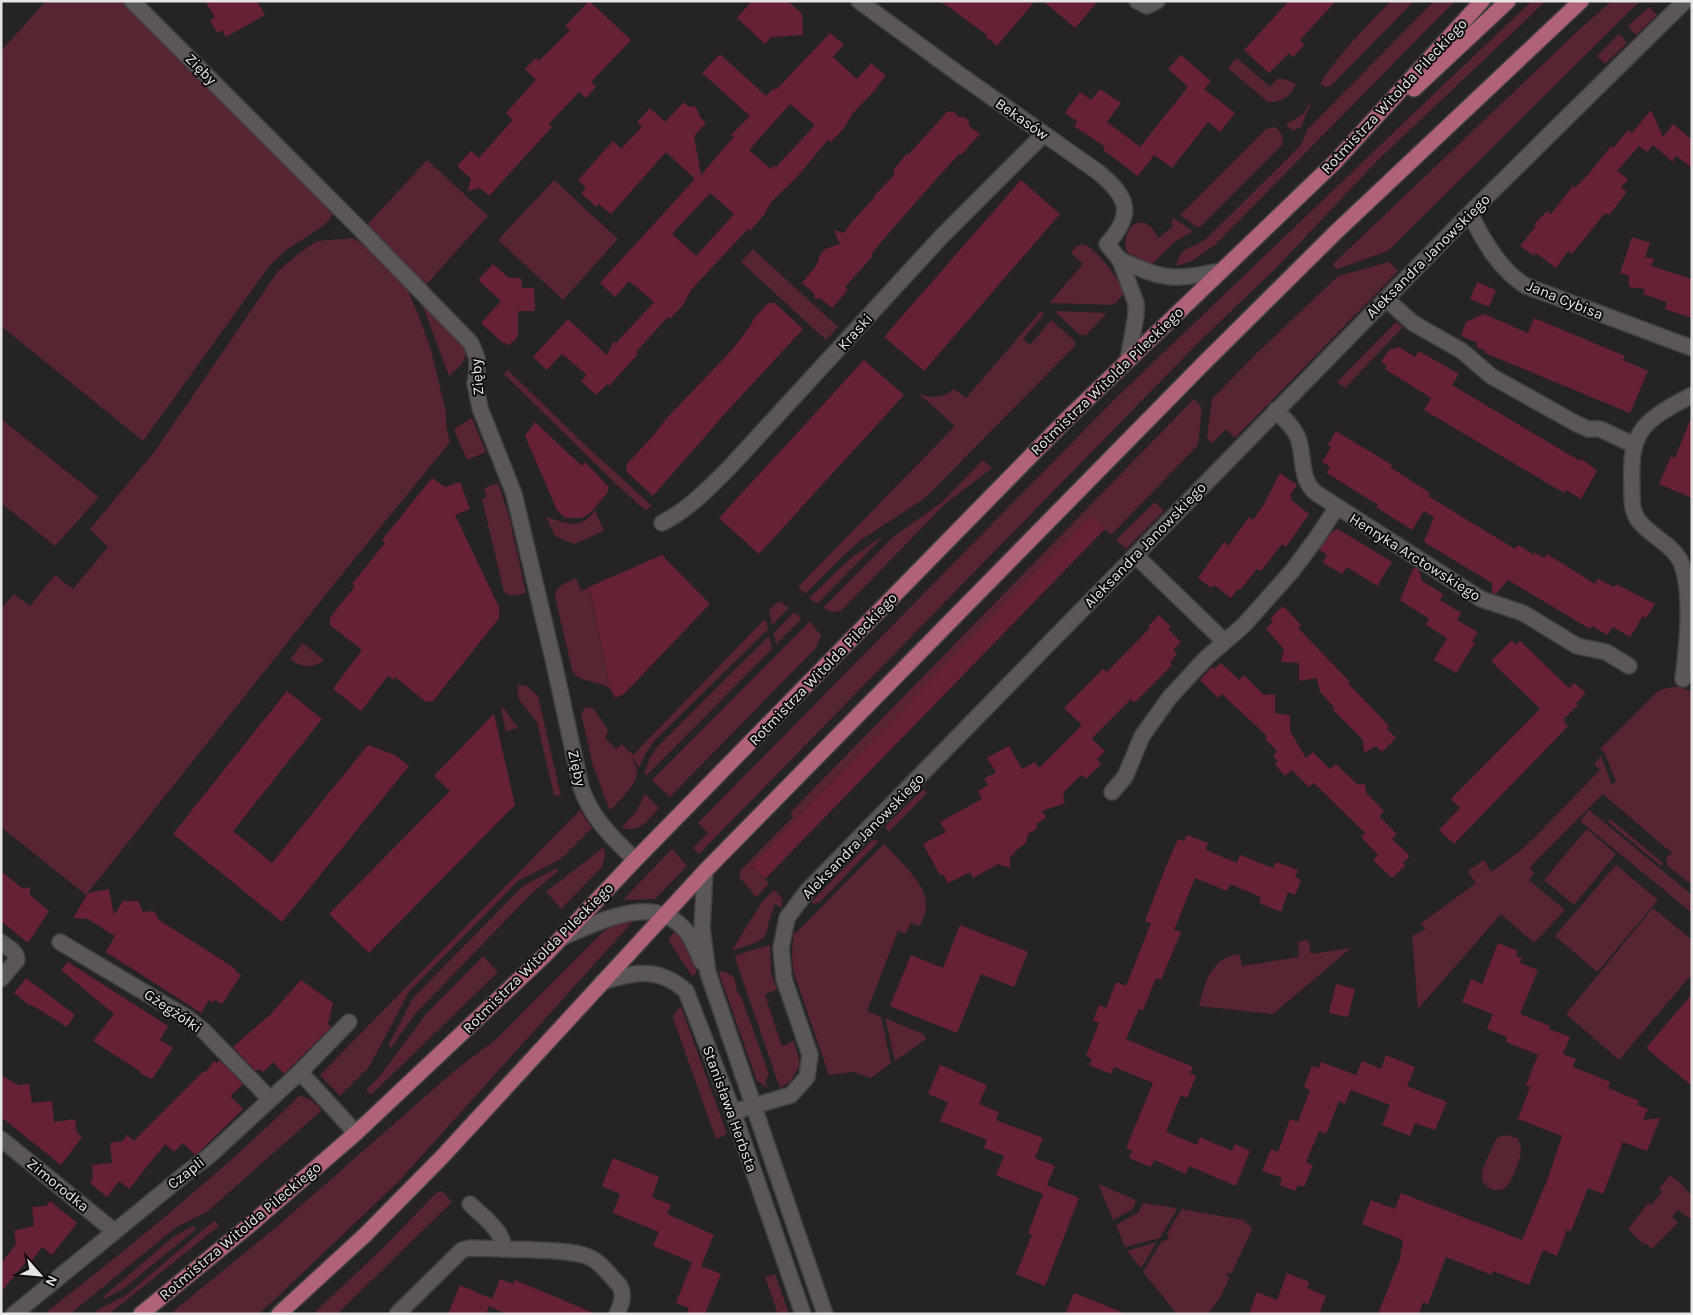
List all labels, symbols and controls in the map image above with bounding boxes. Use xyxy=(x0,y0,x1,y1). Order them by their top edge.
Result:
street label: Rotmistrza Witolda Pileckiego xyxy=(1317,15,1471,177)
street label: Zięby xyxy=(182,50,220,88)
street label: Bekasów xyxy=(992,94,1052,144)
street label: Aleksandra Janowskiego xyxy=(1362,190,1494,322)
street label: Jana Cybisa xyxy=(1524,277,1606,323)
street label: Rotmistrza Witolda Pileckiego xyxy=(1027,303,1187,459)
street label: Kraski xyxy=(834,310,876,354)
street label: Zięby xyxy=(466,358,488,396)
street label: Aleksandra Janowskiego xyxy=(1080,478,1210,612)
street label: Henryka Arctowskiego xyxy=(1346,509,1484,605)
street label: Rotmistrza Witolda Pileckiego xyxy=(745,589,901,749)
street label: Zięby xyxy=(564,748,590,788)
street label: Aleksandra Janowskiego xyxy=(798,769,928,903)
street label: Rotmistrza Witolda Pileckiego xyxy=(459,879,617,1037)
street label: Gżegżółki xyxy=(141,985,205,1037)
street label: Stanisława Herbsta xyxy=(699,1043,761,1175)
street label: Czapli xyxy=(164,1153,208,1193)
street label: Zimorodka xyxy=(23,1154,93,1216)
street label: Rotmistrza Witolda Pileckiego xyxy=(155,1158,325,1304)
north arrow xyxy=(15,1250,65,1300)
text: N xyxy=(41,1272,61,1289)

